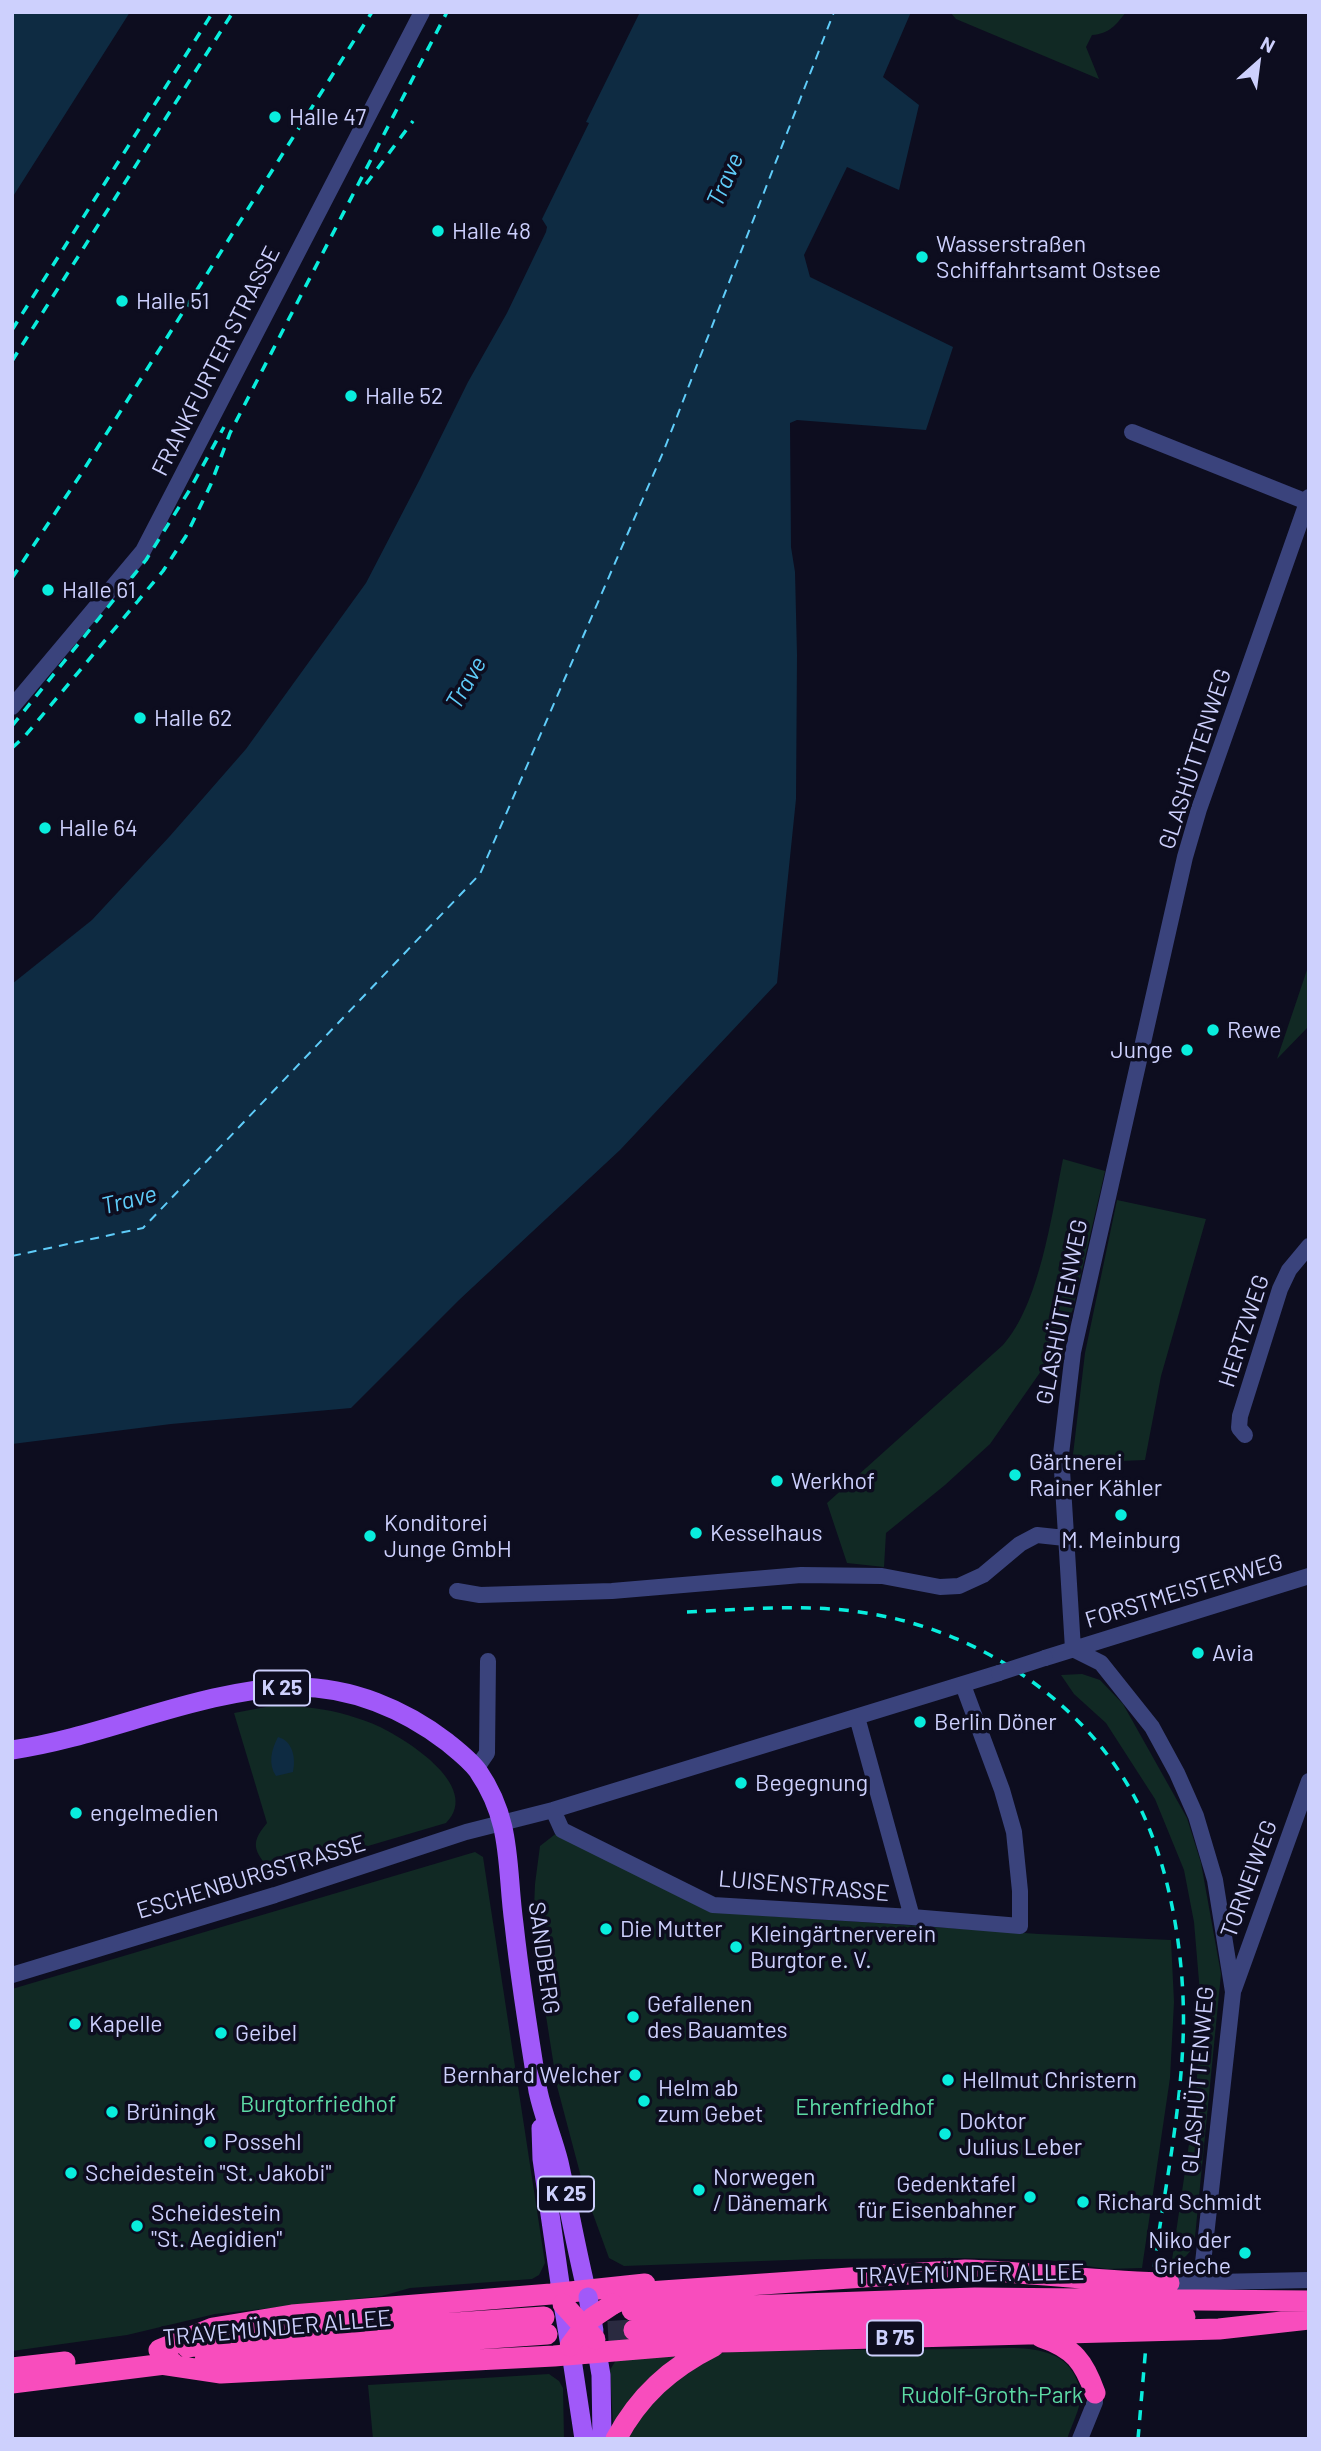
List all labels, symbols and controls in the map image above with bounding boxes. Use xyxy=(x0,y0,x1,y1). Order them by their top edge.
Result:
north arrow xyxy=(1223,28,1293,98)
text: N xyxy=(1257,31,1279,57)
place label: Halle 47 xyxy=(289,103,366,131)
marker: Halle 47 xyxy=(267,109,283,125)
water label: Trave xyxy=(700,149,750,211)
place label: Halle 48 xyxy=(452,217,531,245)
marker: Halle 48 xyxy=(430,223,446,239)
place label: Wasserstraßen Schiffahrtsamt Ostsee xyxy=(936,230,1161,284)
street label: FRANKFURTER STRASSE xyxy=(146,242,286,480)
marker: Wasserstraßen Schiffahrtsamt Ostsee xyxy=(914,249,930,265)
place label: Halle 51 xyxy=(136,287,209,315)
marker: Halle 51 xyxy=(114,293,130,309)
place label: Halle 52 xyxy=(365,382,443,410)
marker: Halle 52 xyxy=(343,388,359,404)
place label: Halle 61 xyxy=(62,576,136,604)
marker: Halle 61 xyxy=(40,582,56,598)
water label: Trave xyxy=(440,652,492,714)
street label: GLASHÜTTENWEG xyxy=(1153,665,1237,853)
place label: Halle 62 xyxy=(154,704,232,732)
marker: Halle 62 xyxy=(132,710,148,726)
place label: Halle 64 xyxy=(59,814,138,842)
marker: Halle 64 xyxy=(37,820,53,836)
place label: Rewe xyxy=(1227,1016,1281,1044)
marker: Rewe xyxy=(1205,1022,1221,1038)
place label: Junge xyxy=(1110,1036,1173,1064)
marker: Junge xyxy=(1179,1042,1195,1058)
water label: Trave xyxy=(98,1179,160,1221)
street label: GLASHÜTTENWEG xyxy=(1031,1217,1093,1407)
street label: HERTZWEG xyxy=(1213,1271,1275,1391)
place label: Gärtnerei Rainer Kähler xyxy=(1029,1448,1162,1502)
place label: Werkhof xyxy=(791,1467,875,1495)
marker: Gärtnerei Rainer Kähler xyxy=(1007,1467,1023,1483)
marker: Werkhof xyxy=(769,1473,785,1489)
marker: M. Meinburg xyxy=(1113,1507,1129,1523)
place label: Konditorei Junge GmbH xyxy=(384,1509,512,1563)
place label: Kesselhaus xyxy=(710,1519,823,1547)
marker: Kesselhaus xyxy=(688,1525,704,1541)
place label: M. Meinburg xyxy=(1061,1526,1181,1554)
marker: Konditorei Junge GmbH xyxy=(362,1528,378,1544)
street label: FORSTMEISTERWEG xyxy=(1082,1548,1286,1634)
place label: Avia xyxy=(1212,1639,1254,1667)
marker: Avia xyxy=(1190,1645,1206,1661)
road number: K 25 xyxy=(254,1670,310,1706)
place label: Berlin Döner xyxy=(934,1708,1057,1736)
marker: Berlin Döner xyxy=(912,1714,928,1730)
place label: Begegnung xyxy=(755,1769,868,1797)
marker: Begegnung xyxy=(733,1775,749,1791)
place label: engelmedien xyxy=(90,1799,219,1827)
marker: engelmedien xyxy=(68,1805,84,1821)
street label: TORNEIWEG xyxy=(1215,1816,1283,1942)
street label: ESCHENBURGSTRASSE xyxy=(133,1829,369,1925)
street label: LUISENSTRASSE xyxy=(717,1865,891,1907)
street label: SANDBERG xyxy=(522,1900,566,2016)
place label: Die Mutter xyxy=(620,1915,723,1943)
place label: Kleingärtnerverein Burgtor e. V. xyxy=(750,1920,936,1974)
marker: Die Mutter xyxy=(598,1921,614,1937)
marker: Kleingärtnerverein Burgtor e. V. xyxy=(728,1939,744,1955)
street label: GLASHÜTTENWEG xyxy=(1176,1985,1220,2175)
place label: Gefallenen des Bauamtes xyxy=(647,1990,788,2044)
marker: Gefallenen des Bauamtes xyxy=(625,2009,641,2025)
place label: Kapelle xyxy=(89,2010,162,2038)
marker: Kapelle xyxy=(67,2016,83,2032)
place label: Geibel xyxy=(235,2019,297,2047)
marker: Geibel xyxy=(213,2025,229,2041)
place label: Bernhard Welcher xyxy=(443,2061,621,2089)
place label: Hellmut Christern xyxy=(962,2066,1137,2094)
marker: Bernhard Welcher xyxy=(627,2067,643,2083)
marker: Hellmut Christern xyxy=(940,2072,956,2088)
place label: Helm ab zum Gebet xyxy=(658,2074,763,2128)
park label: Burgtorfriedhof xyxy=(240,2090,396,2118)
marker: Helm ab zum Gebet xyxy=(636,2093,652,2109)
park label: Ehrenfriedhof xyxy=(795,2093,935,2121)
place label: Brüningk xyxy=(126,2098,216,2126)
marker: Brüningk xyxy=(104,2104,120,2120)
place label: Doktor Julius Leber xyxy=(959,2107,1082,2161)
marker: Doktor Julius Leber xyxy=(937,2126,953,2142)
place label: Possehl xyxy=(224,2128,301,2156)
marker: Possehl xyxy=(202,2134,218,2150)
place label: Scheidestein "St. Jakobi" xyxy=(85,2159,332,2187)
place label: Norwegen / Dänemark xyxy=(713,2163,828,2217)
marker: Scheidestein "St. Jakobi" xyxy=(63,2165,79,2181)
place label: Gedenktafel für Eisenbahner xyxy=(857,2170,1016,2224)
road number: K 25 xyxy=(538,2176,594,2212)
marker: Norwegen / Dänemark xyxy=(691,2182,707,2198)
place label: Richard Schmidt xyxy=(1097,2188,1262,2216)
marker: Gedenktafel für Eisenbahner xyxy=(1022,2189,1038,2205)
marker: Richard Schmidt xyxy=(1075,2194,1091,2210)
place label: Scheidestein "St. Aegidien" xyxy=(151,2199,282,2253)
marker: Scheidestein "St. Aegidien" xyxy=(129,2218,145,2234)
place label: Niko der Grieche xyxy=(1148,2226,1231,2280)
marker: Niko der Grieche xyxy=(1237,2245,1253,2261)
street label: TRAVEMÜNDER ALLEE xyxy=(855,2258,1085,2290)
street label: TRAVEMÜNDER ALLEE xyxy=(162,2304,392,2352)
road number: B 75 xyxy=(867,2320,923,2356)
park label: Rudolf-Groth-Park xyxy=(901,2381,1083,2409)

